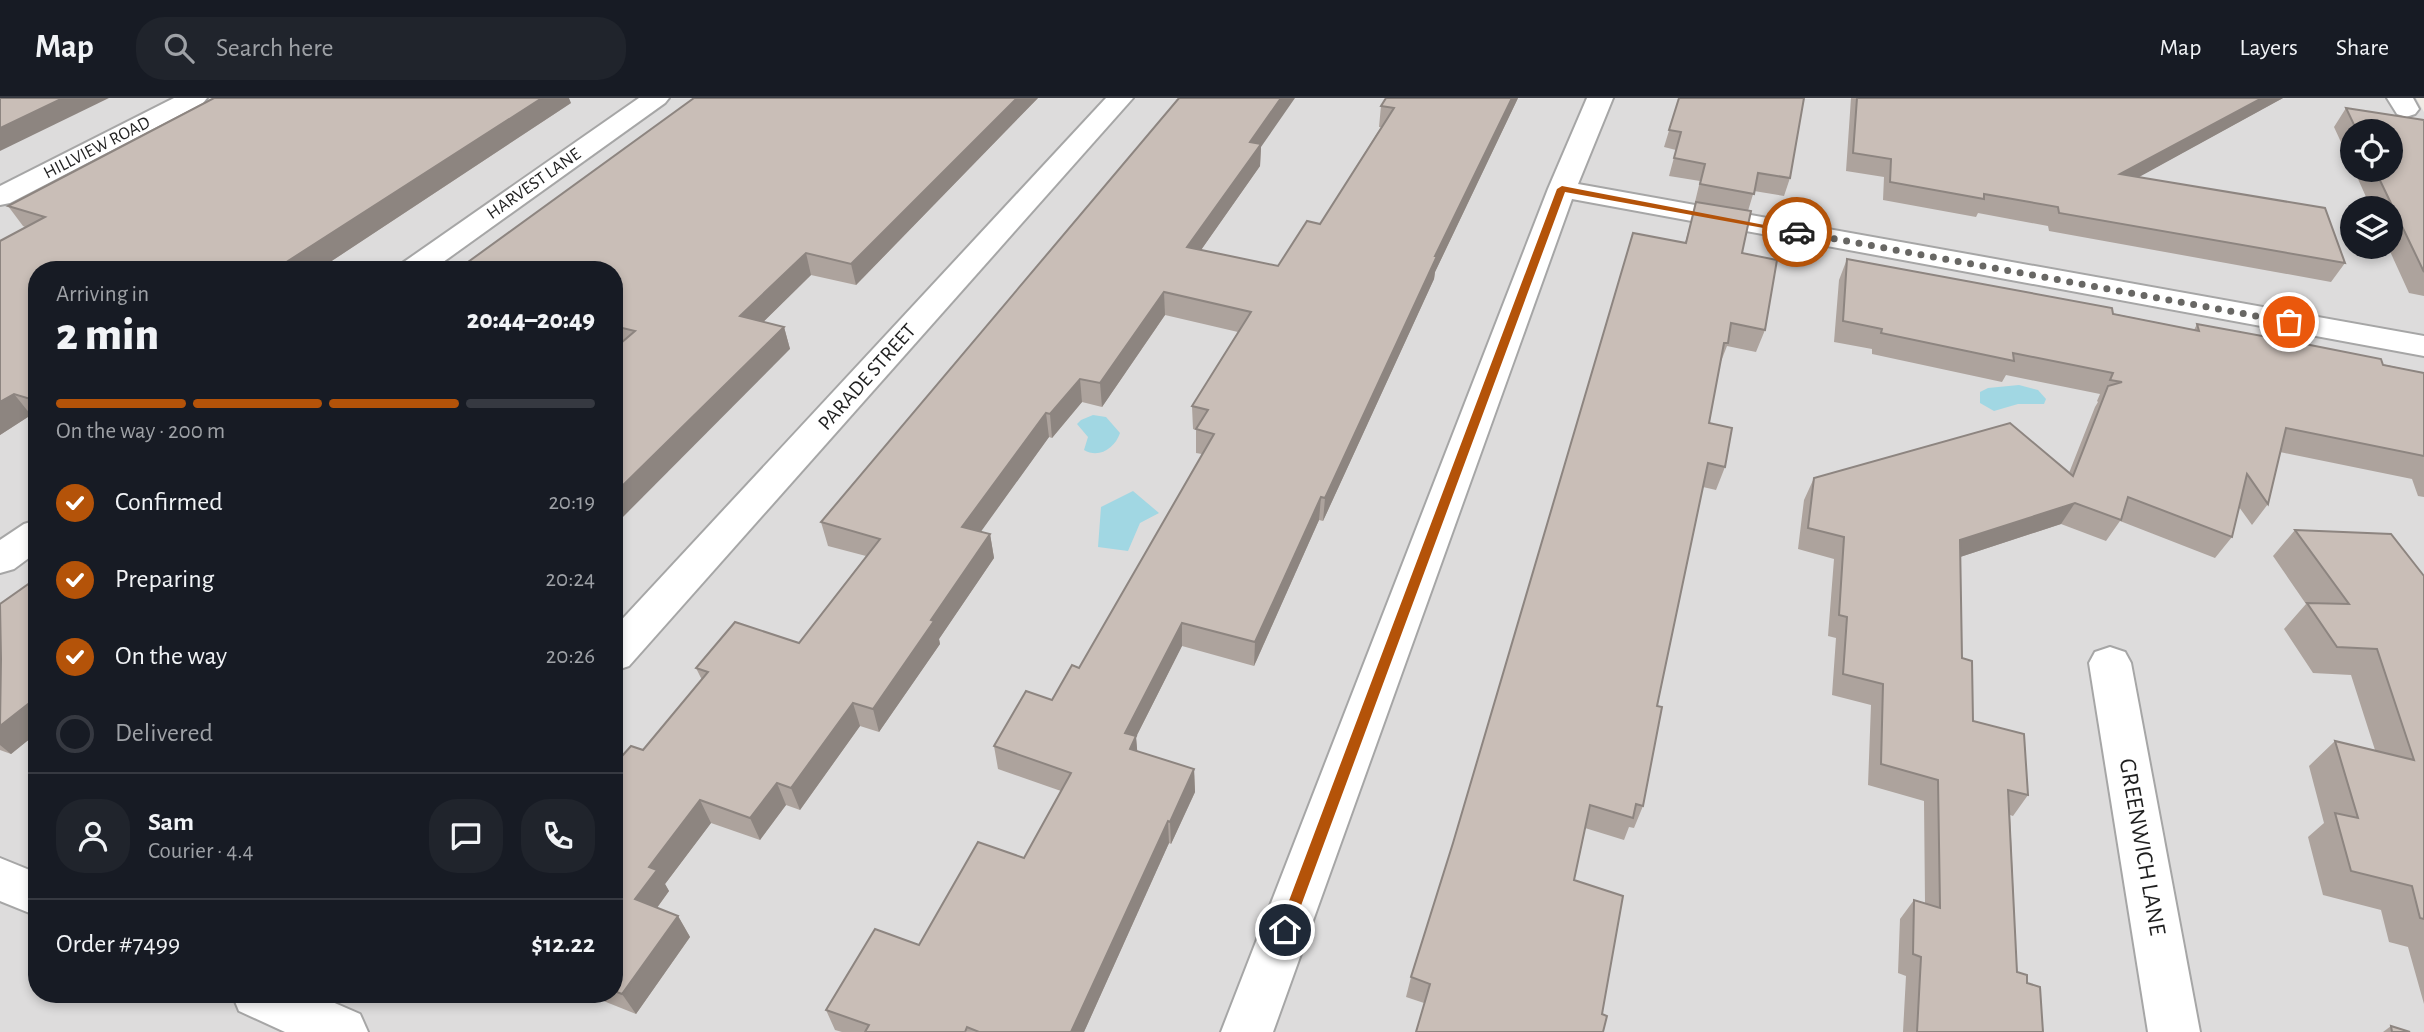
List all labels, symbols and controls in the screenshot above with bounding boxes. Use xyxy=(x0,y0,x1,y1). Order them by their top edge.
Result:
search box xyxy=(136,17,626,80)
icon: search xyxy=(160,29,198,67)
text: Map xyxy=(35,31,94,64)
text: Search here xyxy=(216,35,334,61)
text: Map xyxy=(2159,36,2201,60)
text: Layers xyxy=(2239,36,2298,60)
text: Share xyxy=(2336,36,2389,60)
street label: HILLVIEW ROAD xyxy=(41,113,153,183)
map controls xyxy=(2340,119,2403,259)
button: locate xyxy=(2340,119,2403,182)
street label: HARVEST LANE xyxy=(484,145,584,223)
button: layers xyxy=(2340,196,2403,259)
courier xyxy=(1762,197,1832,267)
icon: car xyxy=(1778,213,1816,251)
text: Arriving in xyxy=(56,283,149,306)
pin xyxy=(2259,292,2319,352)
icon: bag xyxy=(2270,303,2308,341)
text: 20:44–20:49 xyxy=(467,307,595,333)
text: 2 min xyxy=(56,312,159,358)
street label: PARADE STREET xyxy=(814,320,920,434)
text: On the way · 200 m xyxy=(56,420,225,443)
icon: check xyxy=(56,484,94,522)
text: Confirmed xyxy=(115,489,223,515)
text: 20:19 xyxy=(548,491,595,514)
icon: check xyxy=(56,561,94,599)
text: Preparing xyxy=(115,566,214,592)
text: 20:24 xyxy=(546,568,595,591)
icon: check xyxy=(56,638,94,676)
text: On the way xyxy=(115,643,227,669)
text: 20:26 xyxy=(546,645,595,668)
text: Delivered xyxy=(115,720,213,746)
street label: GREENWICH LANE xyxy=(2115,757,2169,938)
button: person xyxy=(56,799,130,873)
button: chat xyxy=(429,799,503,873)
button: phone xyxy=(521,799,595,873)
text: Sam xyxy=(148,809,194,835)
text: Courier · 4.4 xyxy=(148,840,254,863)
pin xyxy=(1255,900,1315,960)
icon: home xyxy=(1266,911,1304,949)
text: Order #7499 xyxy=(56,931,180,957)
text: $12.22 xyxy=(531,931,595,957)

